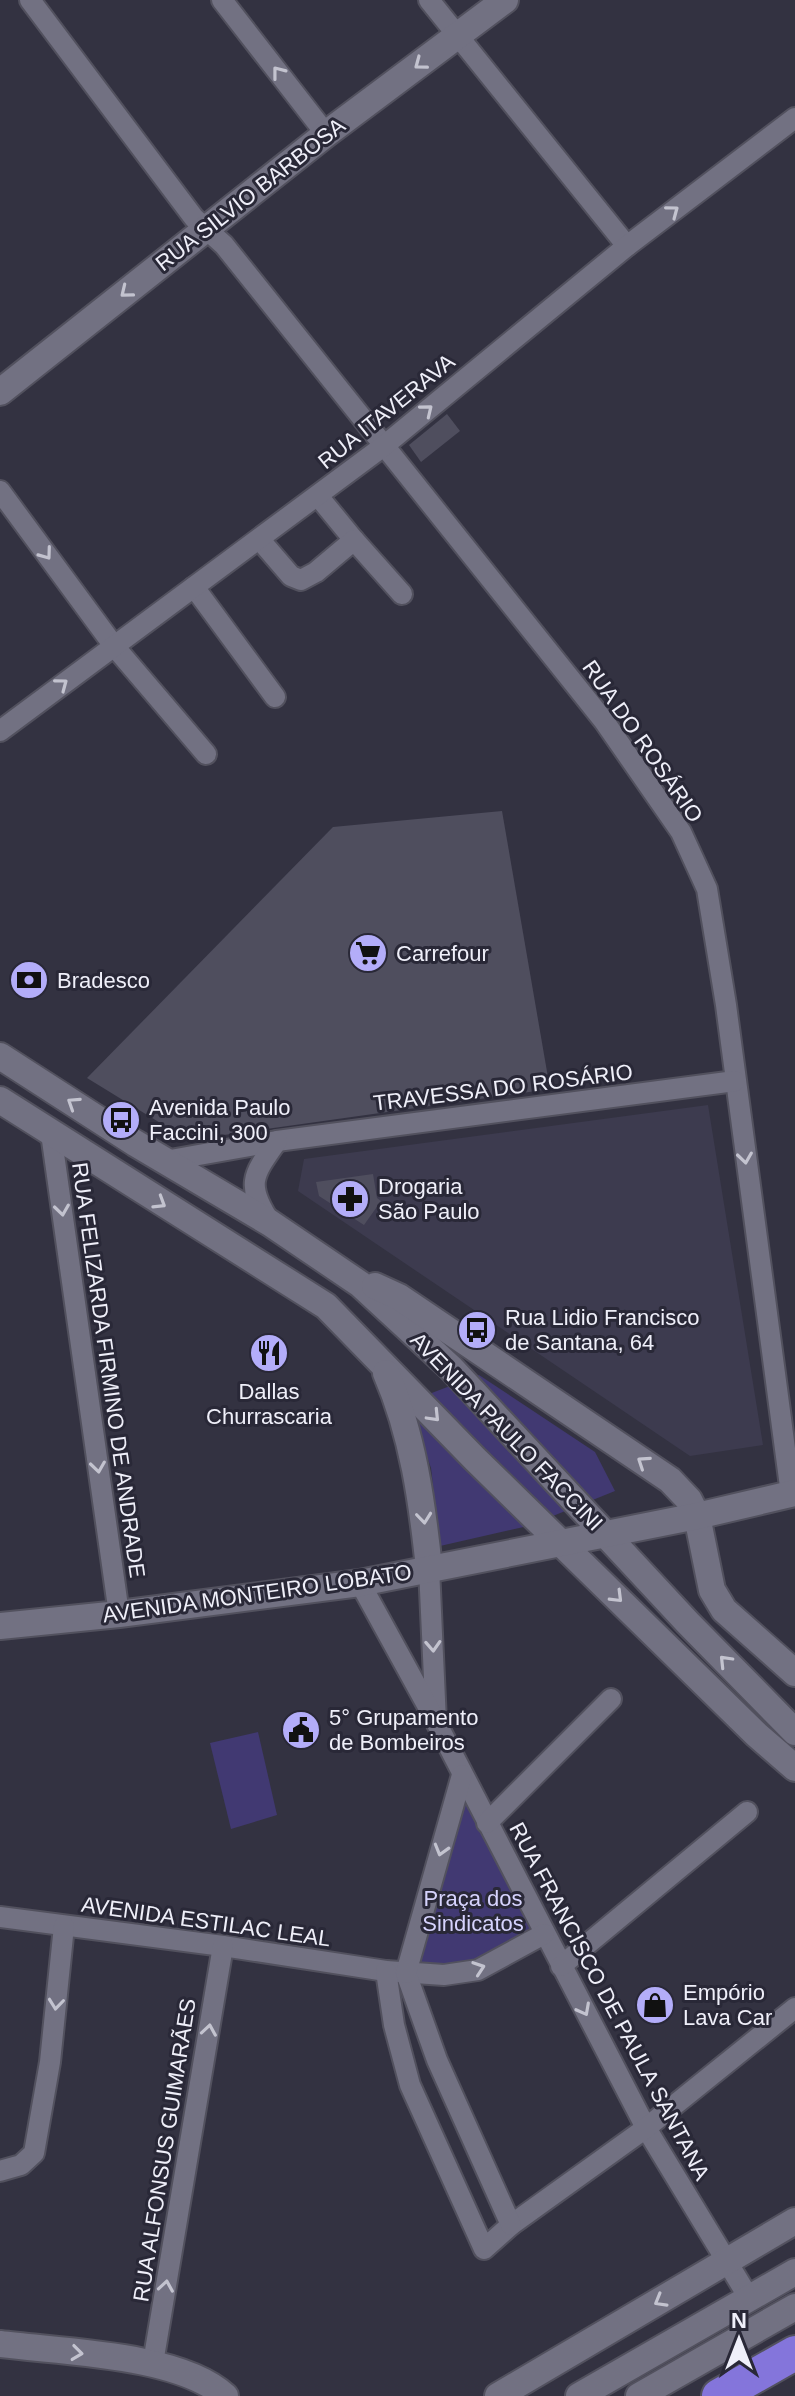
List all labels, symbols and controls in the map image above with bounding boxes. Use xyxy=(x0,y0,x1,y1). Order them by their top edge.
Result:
one-way arrow xyxy=(414,54,429,68)
one-way arrow xyxy=(273,67,288,81)
street label: RUA SILVIO BARBOSA xyxy=(151,113,350,276)
one-way arrow xyxy=(664,207,678,221)
one-way arrow xyxy=(120,282,135,296)
street label: RUA ITAVERAVA xyxy=(313,349,460,474)
one-way arrow xyxy=(418,405,432,420)
one-way arrow xyxy=(37,546,51,560)
street label: RUA DO ROSÁRIO xyxy=(577,656,708,827)
one-way arrow xyxy=(54,679,68,694)
supermarket icon: Carrefour xyxy=(347,932,389,974)
place label: Carrefour xyxy=(396,941,489,966)
bank icon: Bradesco xyxy=(8,959,50,1001)
place label: Bradesco xyxy=(57,968,150,993)
street label: TRAVESSA DO ROSÁRIO xyxy=(372,1059,634,1116)
place label: Avenida Paulo Faccini, 300 xyxy=(149,1095,291,1145)
one-way arrow xyxy=(68,1098,82,1113)
bus stop icon: Avenida Paulo Faccini, 300 xyxy=(100,1099,142,1141)
one-way arrow xyxy=(737,1152,754,1165)
street label: RUA FELIZARDA FIRMINO DE ANDRADE xyxy=(67,1161,150,1579)
place label: Drogaria São Paulo xyxy=(378,1174,480,1224)
pharmacy icon: Drogaria São Paulo xyxy=(329,1178,371,1220)
one-way arrow xyxy=(151,1193,166,1209)
one-way arrow xyxy=(53,1203,70,1217)
place label: Rua Lidio Francisco de Santana, 64 xyxy=(505,1305,699,1355)
bus stop icon: Rua Lidio Francisco de Santana, 64 xyxy=(456,1309,498,1351)
street label: AVENIDA PAULO FACCINI xyxy=(405,1327,608,1536)
restaurant icon: Dallas Churrascaria xyxy=(248,1332,290,1374)
place label: Dallas Churrascaria xyxy=(206,1379,333,1429)
one-way arrow xyxy=(425,1407,439,1421)
one-way arrow xyxy=(638,1457,652,1472)
one-way arrow xyxy=(89,1461,106,1474)
one-way arrow xyxy=(415,1512,432,1525)
street label: AVENIDA MONTEIRO LOBATO xyxy=(101,1559,413,1628)
one-way arrow xyxy=(608,1588,622,1602)
one-way arrow xyxy=(424,1640,441,1653)
one-way arrow xyxy=(719,1656,734,1670)
place label: 5° Grupamento de Bombeiros xyxy=(329,1705,478,1755)
public building icon: 5° Grupamento de Bombeiros xyxy=(280,1709,322,1751)
street label: RUA FRANCISCO DE PAULA SANTANA xyxy=(504,1818,715,2185)
one-way arrow xyxy=(433,1842,450,1856)
park label: Praça dos Sindicatos xyxy=(422,1886,524,1936)
street label: AVENIDA ESTILAC LEAL xyxy=(80,1892,332,1951)
one-way arrow xyxy=(471,1961,485,1978)
place label: Empório Lava Car xyxy=(683,1980,772,2030)
shop icon: Empório Lava Car xyxy=(634,1984,676,2026)
street label: RUA ALFONSUS GUIMARÃES xyxy=(128,1997,201,2304)
one-way arrow xyxy=(48,1998,65,2011)
one-way arrow xyxy=(575,2002,590,2016)
one-way arrow xyxy=(200,2023,217,2036)
one-way arrow xyxy=(157,2279,174,2293)
one-way arrow xyxy=(654,2291,669,2306)
north arrow xyxy=(699,2300,779,2380)
text: N xyxy=(731,2308,747,2333)
one-way arrow xyxy=(71,2345,84,2362)

